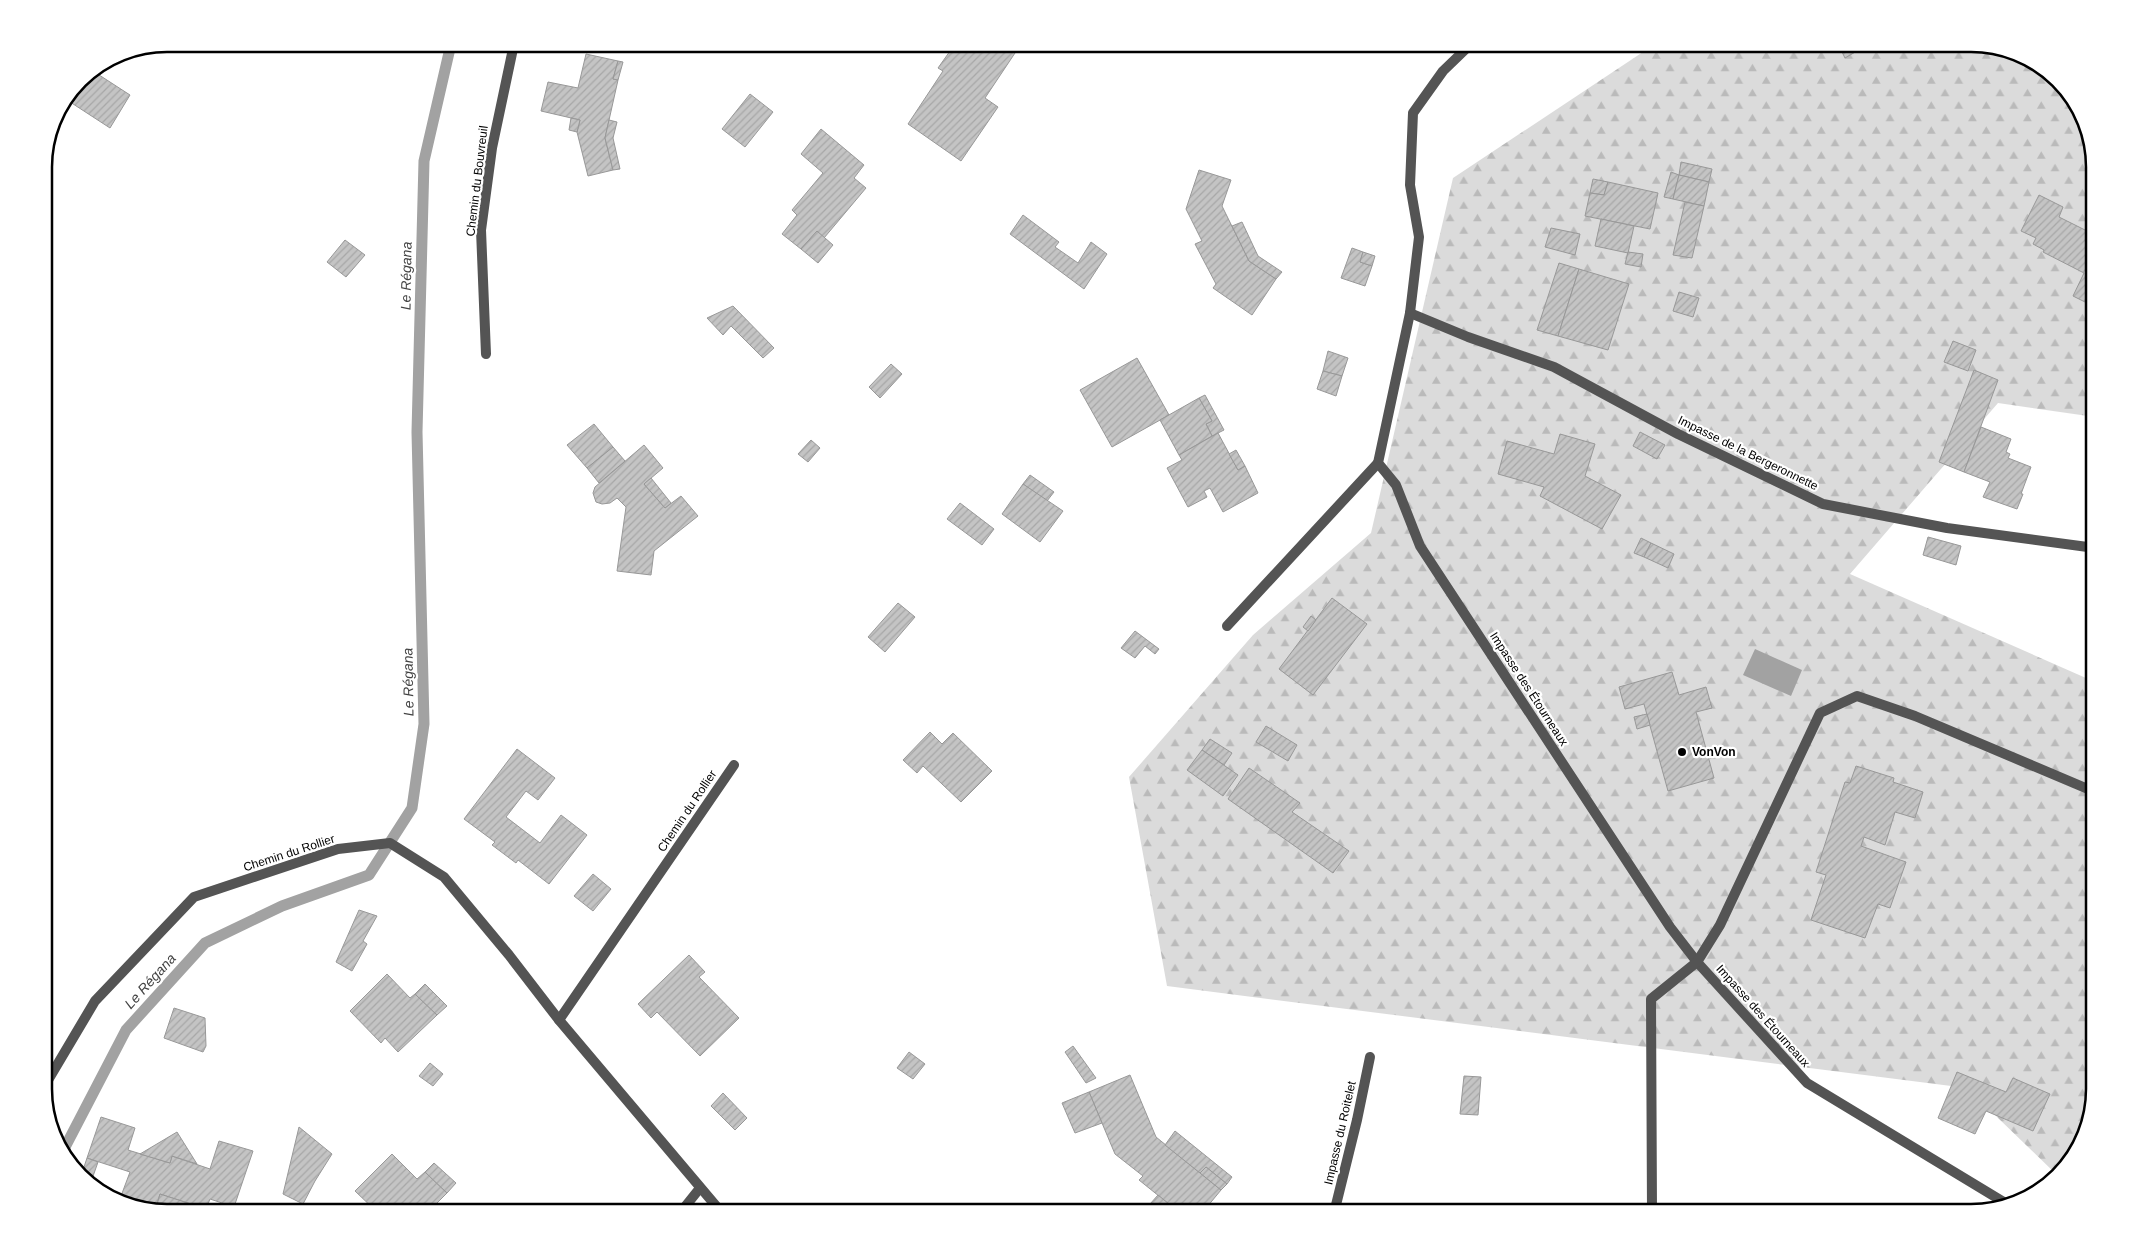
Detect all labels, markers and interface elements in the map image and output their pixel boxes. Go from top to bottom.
street label: Chemin du Bouvreuil [463,125,491,237]
water label: Le Régana [397,241,415,310]
street label: Impasse de la Bergeronnette [1676,413,1821,493]
street label: Impasse des Étourneaux [1487,629,1572,748]
water label: Le Régana [399,647,417,716]
place label: VonVon [1692,745,1736,759]
marker: VonVon [1676,746,1688,758]
street label: Chemin du Rollier [655,768,719,854]
street label: Chemin du Rollier [241,832,337,874]
water label: Le Régana [121,950,179,1012]
street label: Impasse des Étourneaux [1713,961,1813,1070]
street label: Impasse du Roitelet [1321,1079,1359,1186]

